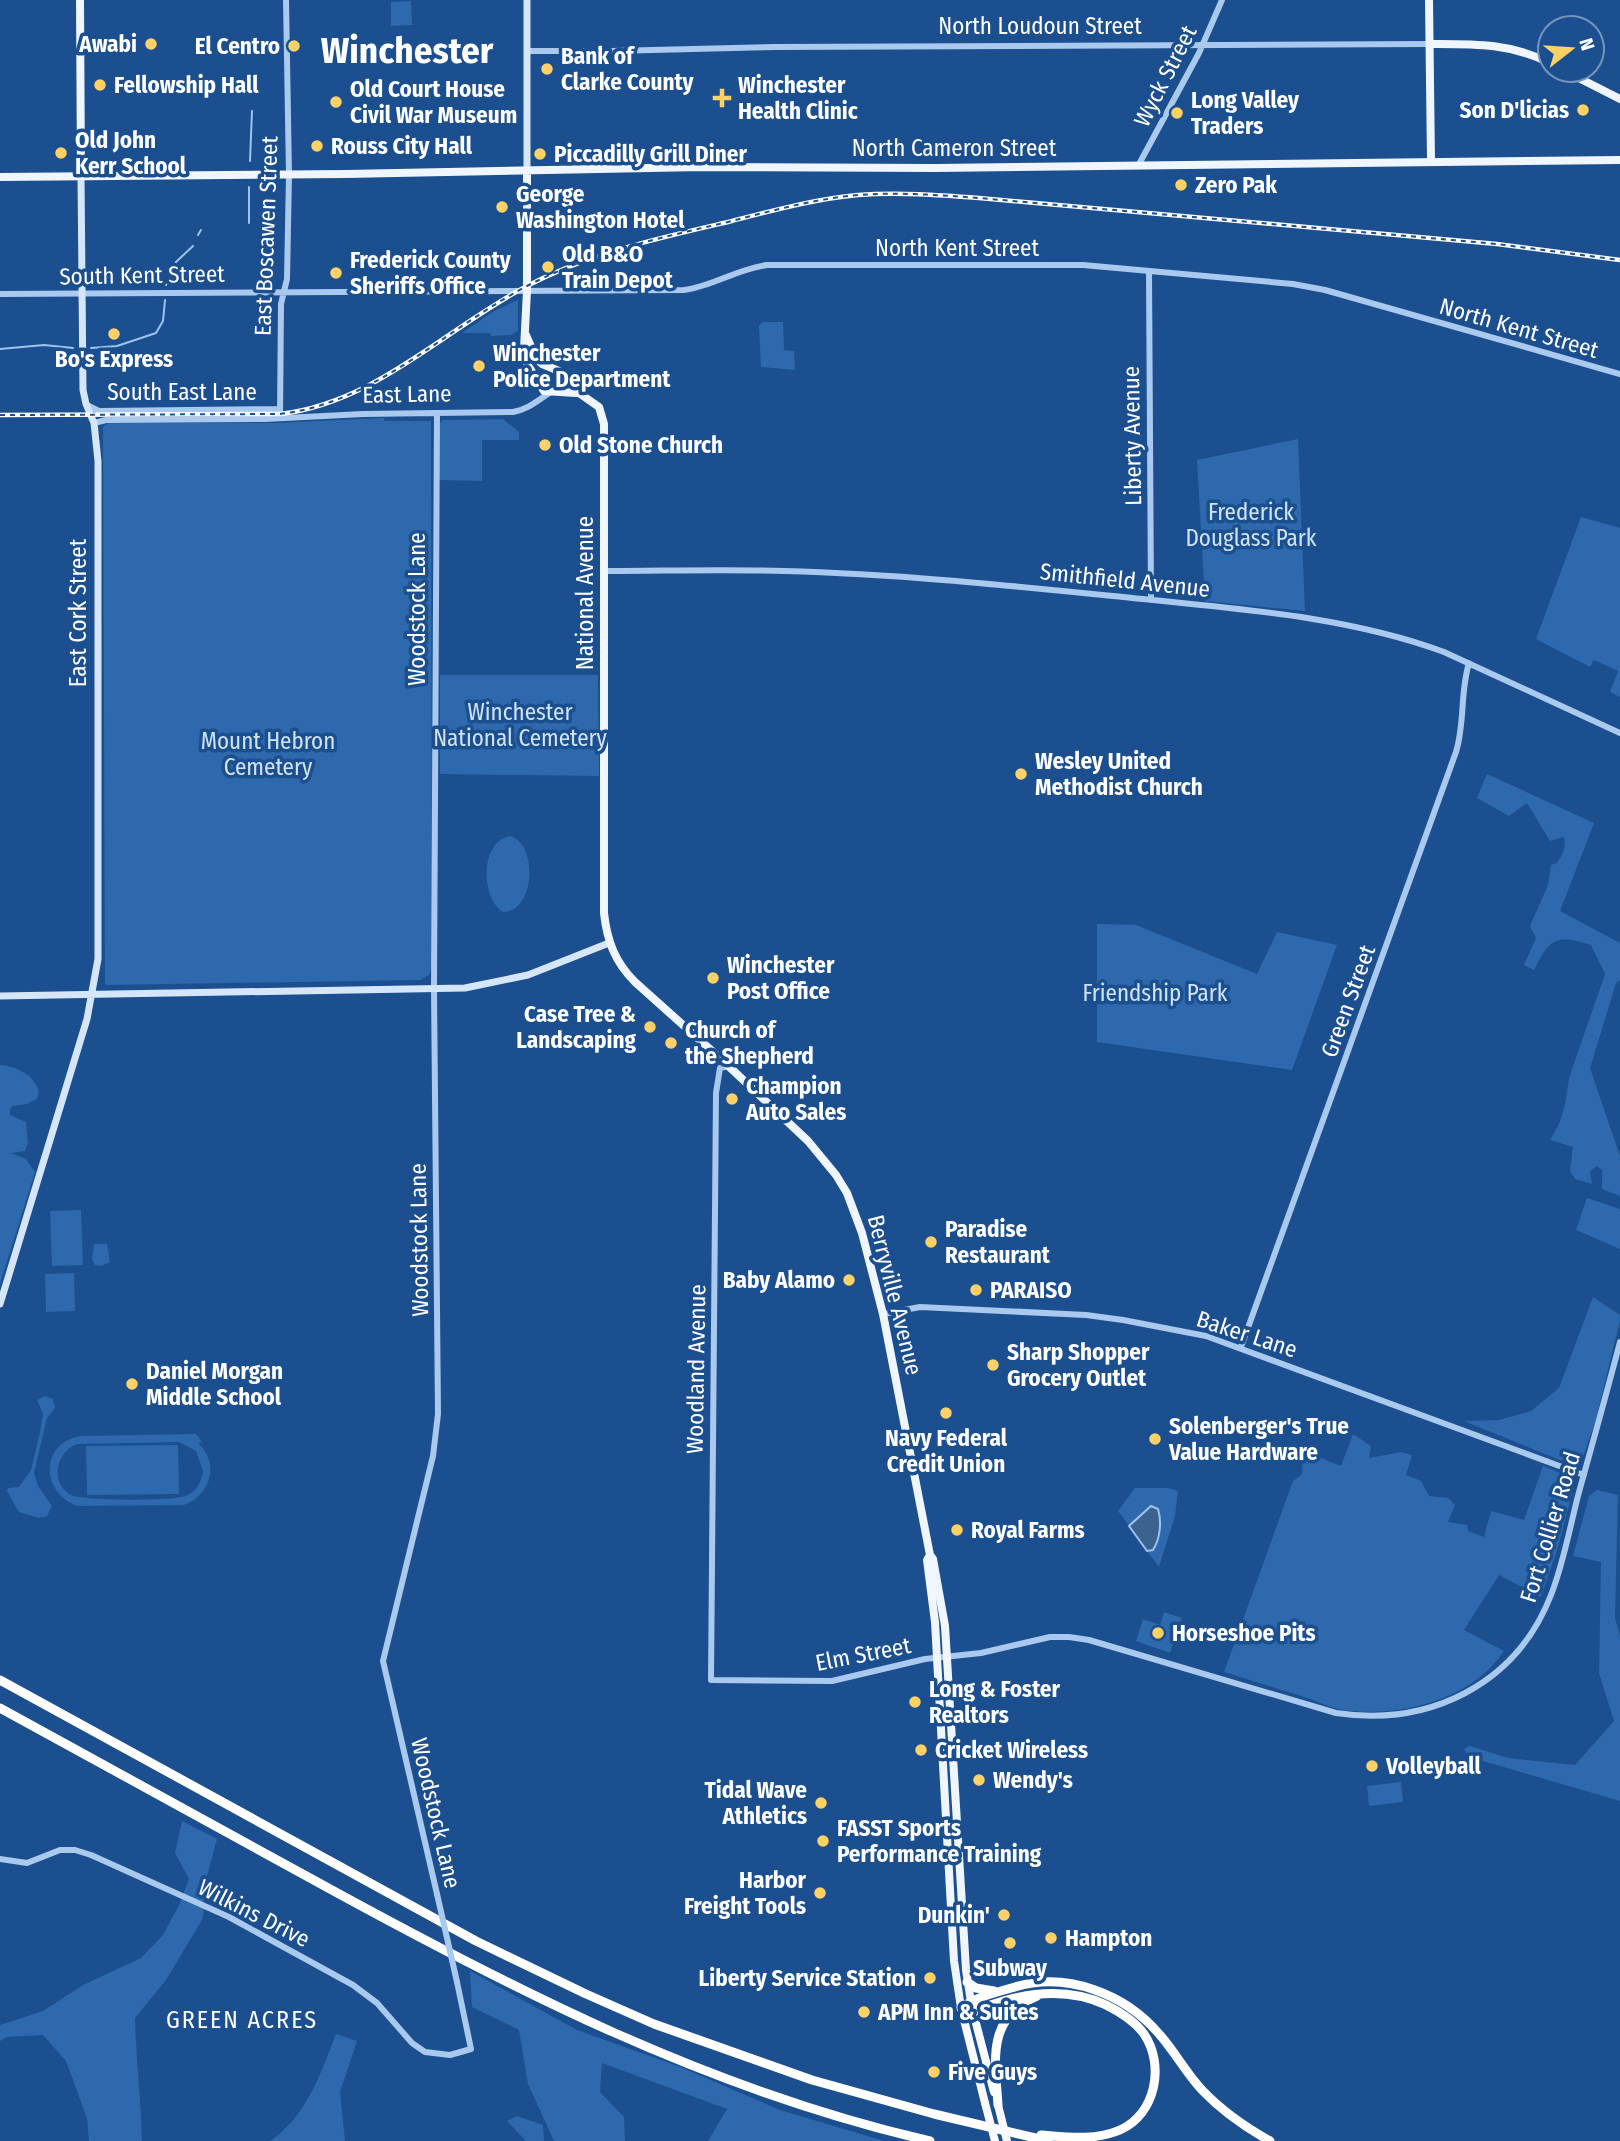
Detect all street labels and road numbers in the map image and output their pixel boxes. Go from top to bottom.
street label: North Loudoun Street [938,12,1142,40]
street label: Wyck Street [1128,20,1203,131]
street label: North Cameron Street [852,134,1057,162]
street label: East Boscawen Street [249,135,284,337]
street label: North Kent Street [875,234,1039,262]
street label: South Kent Street [59,260,225,290]
street label: North Kent Street [1436,292,1602,364]
street label: Liberty Avenue [1117,366,1147,506]
street label: South East Lane [107,378,257,406]
street label: East Lane [362,379,452,409]
street label: National Avenue [571,516,599,670]
street label: Woodstock Lane [403,532,431,686]
street label: East Cork Street [64,538,92,687]
street label: Smithfield Avenue [1039,557,1211,603]
street label: Green Street [1315,941,1381,1061]
street label: Woodstock Lane [404,1163,434,1317]
street label: Berryville Avenue [862,1212,928,1378]
street label: Woodland Avenue [681,1284,711,1454]
street label: Baker Lane [1193,1305,1301,1363]
street label: Fort Collier Road [1514,1448,1586,1606]
street label: Elm Street [813,1631,913,1677]
street label: Woodstock Lane [405,1735,467,1891]
street label: Wilkins Drive [193,1873,315,1953]

